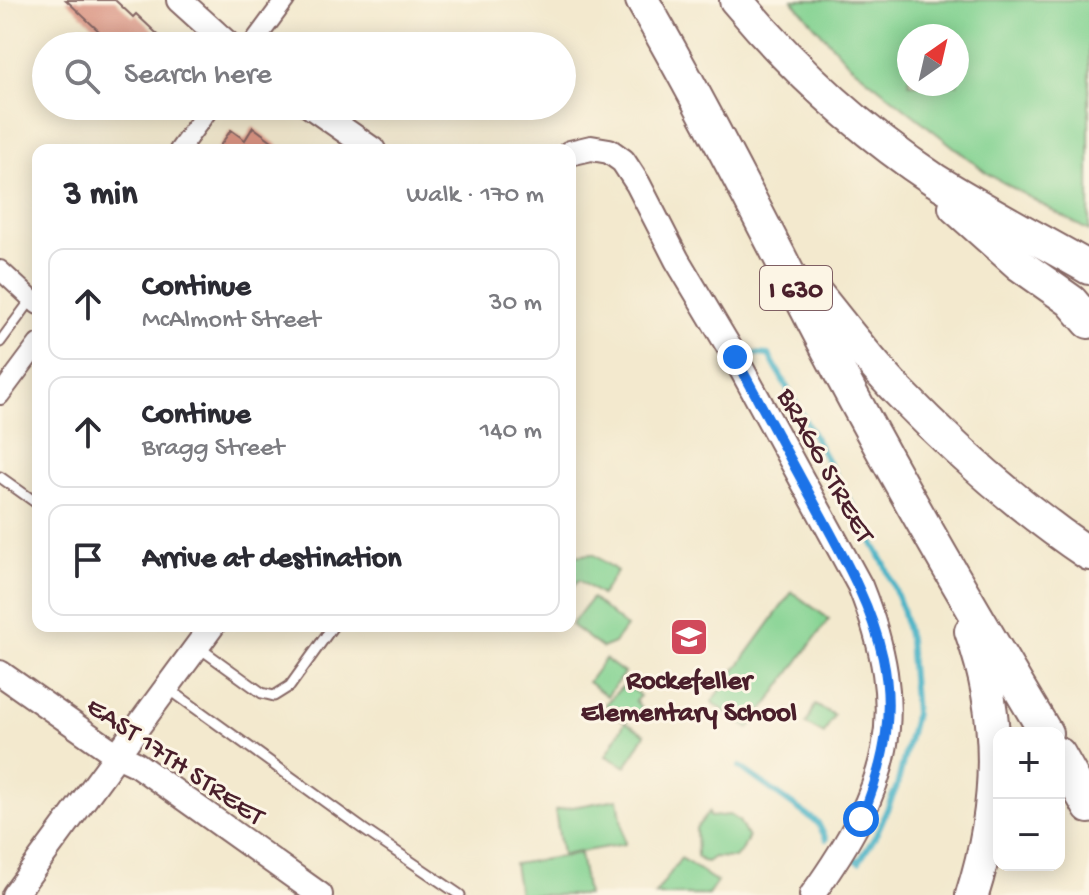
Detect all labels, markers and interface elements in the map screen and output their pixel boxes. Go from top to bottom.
north arrow [897,24,969,96]
search box [32,32,576,120]
icon: search [60,54,104,98]
text: Search here [124,59,272,94]
text: 3 min [64,176,137,216]
text: Walk · 170 m [406,181,544,212]
road number: I 630 [760,266,832,310]
text: Continue [142,271,251,306]
icon: ahead [66,282,110,326]
text: 30 m [489,289,542,320]
text: McAlmont Street [142,306,320,337]
route end [717,339,753,375]
street label: BRAGG STREET [768,382,881,550]
text: Continue [142,399,251,434]
icon: ahead [66,410,110,454]
text: 140 m [480,417,542,448]
text: Bragg Street [142,434,284,465]
icon: arrive [66,538,110,582]
text: Arrive at destination [142,543,402,578]
school or university icon: Rockefeller Elementary School [668,616,710,658]
place label: Rockefeller Elementary School [581,666,797,731]
street label: EAST 17TH STREET [79,691,271,835]
map controls [993,727,1065,871]
button: + [993,727,1065,799]
button: − [993,799,1065,871]
route start [843,801,879,837]

